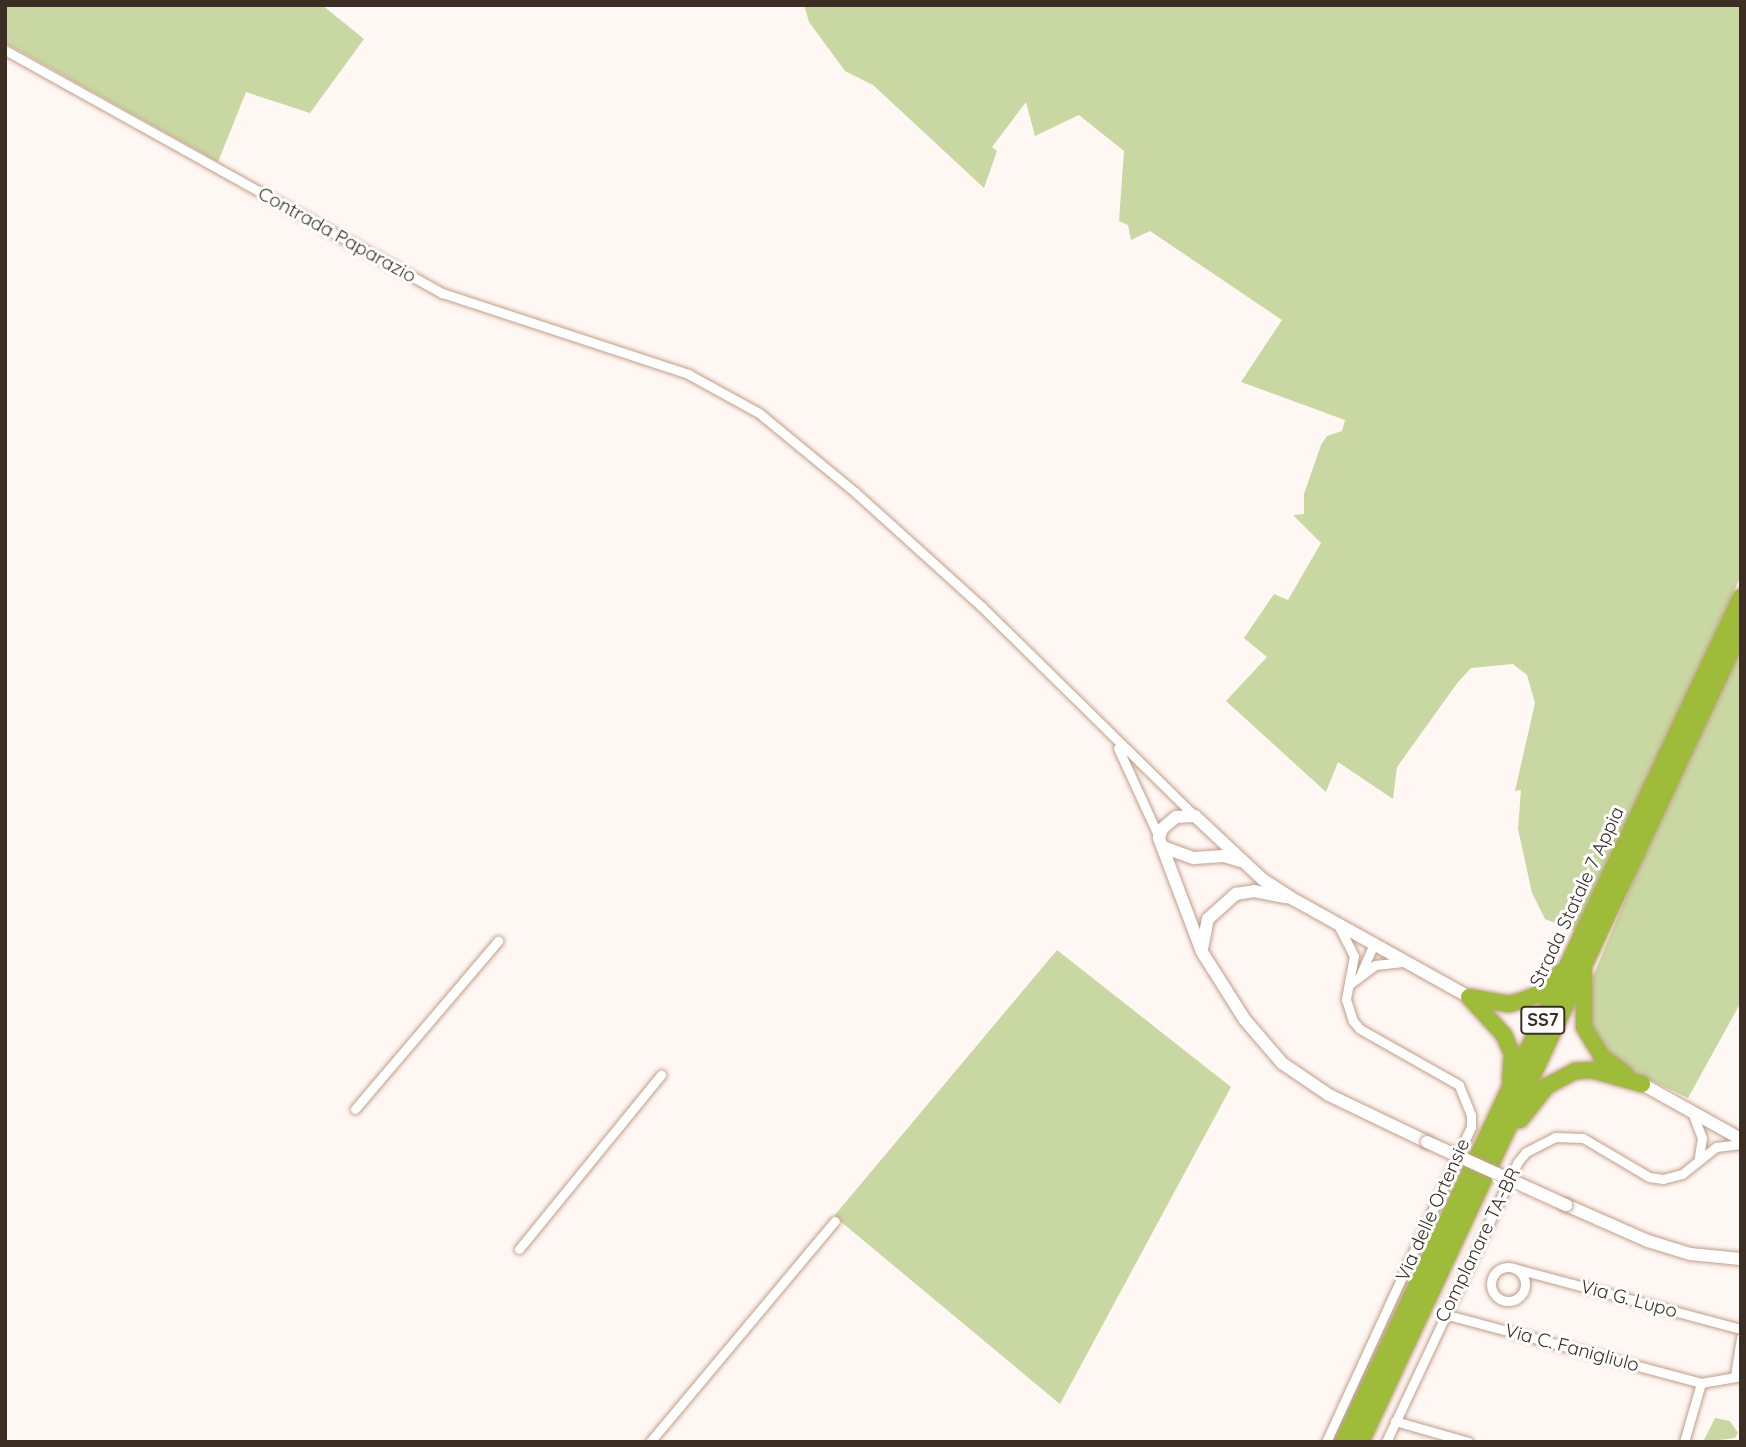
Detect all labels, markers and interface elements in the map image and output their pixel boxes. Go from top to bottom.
street label: Contrada Paparazio [254,182,420,288]
street label: Strada Statale 7 Appia [1525,803,1629,991]
road number: SS7 [1520,1006,1566,1035]
street label: Via delle Ortensie [1391,1135,1475,1285]
street label: Complanare TA-BR [1431,1164,1525,1326]
street label: Via G. Lupo [1578,1275,1680,1323]
street label: Via C. Fanigliulo [1502,1319,1642,1377]

